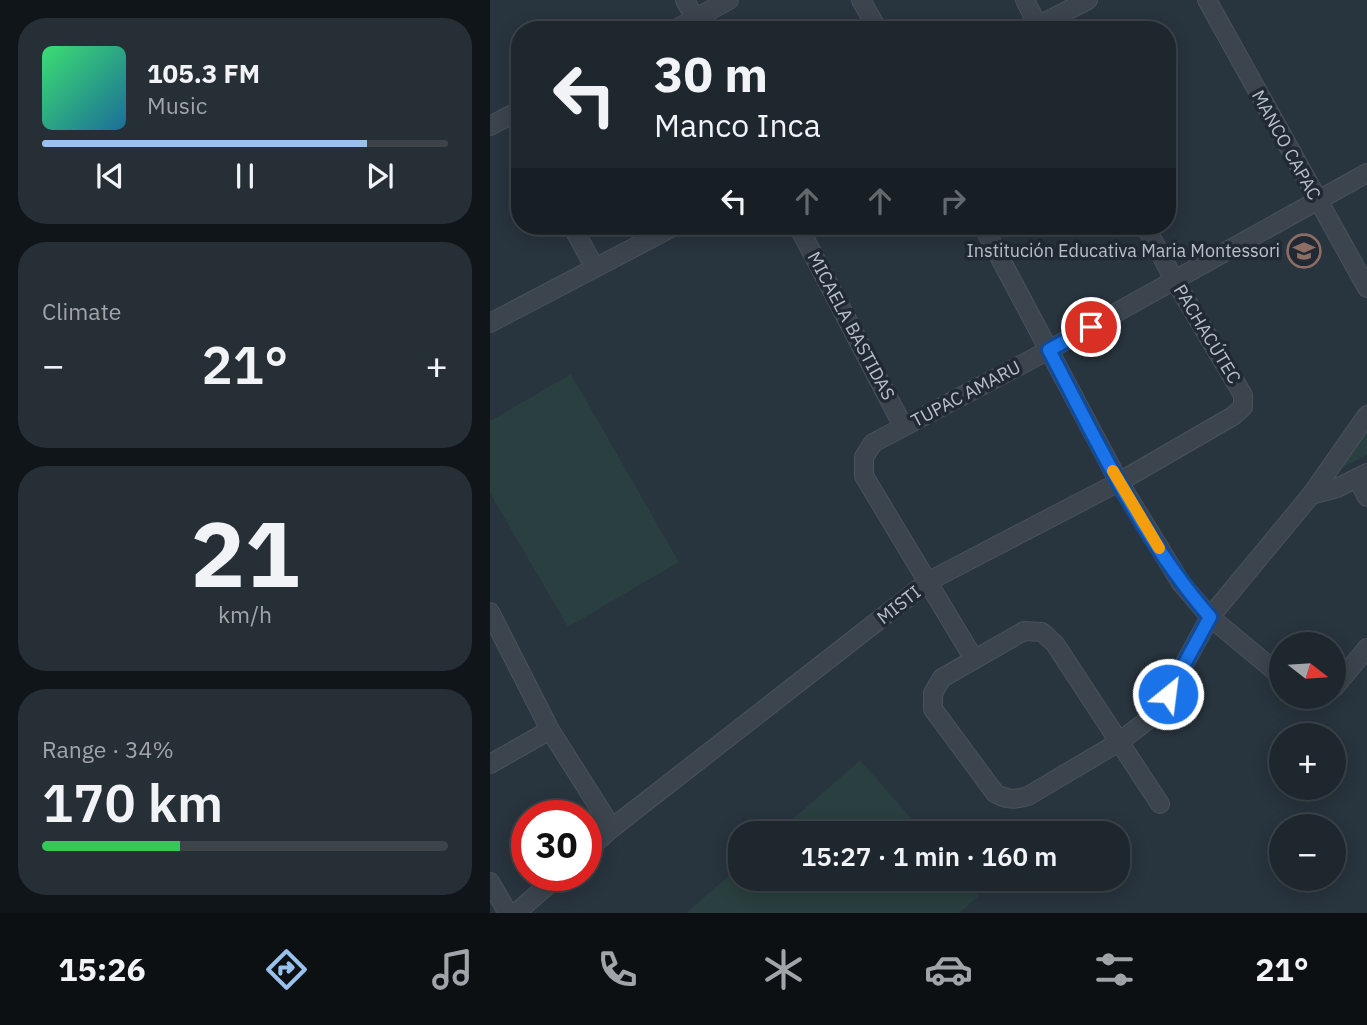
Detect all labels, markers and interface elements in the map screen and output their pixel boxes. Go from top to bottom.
text: 30 m [654,42,768,105]
icon: left [539,49,630,140]
text: 105.3 FM [147,56,260,90]
street label: MANCO CAPAC [1247,86,1326,204]
text: Music [147,90,207,120]
text: Manco Inca [654,104,821,146]
icon: previous [91,157,129,195]
icon: pause [226,157,264,195]
icon: next [361,157,399,195]
icon: left [715,182,753,220]
icon: ahead [788,182,826,220]
icon: ahead [861,182,899,220]
icon: right [934,182,972,220]
school or university icon: Institución Educativa Maria Montessori [1285,232,1323,270]
place label: Institución Educativa Maria Montessori [967,239,1280,262]
street label: MICAELA BASTIDAS [803,248,900,404]
street label: PACHACÚTEC [1169,280,1246,388]
text: Climate [42,296,121,326]
pin [1061,297,1121,357]
icon: arrive [1072,308,1110,346]
text: 21° [202,331,288,398]
text: − [42,340,65,389]
text: + [425,340,448,389]
street label: TUPAC AMARU [907,355,1024,432]
text: 21 [190,494,300,612]
street label: MISTI [872,580,925,629]
text: km/h [218,599,272,629]
north arrow [1269,632,1346,709]
map controls [1269,632,1346,891]
position arrow [1131,657,1205,731]
button: + [1269,723,1346,800]
text: Range · 34% [42,734,174,764]
text: 170 km [42,769,223,836]
speed limit sign: 30 [511,800,602,891]
button: − [1269,814,1346,891]
text: 15:27 · 1 min · 160 m [801,839,1057,873]
icon: directions [262,945,311,994]
icon: music [428,945,477,994]
icon: phone [593,945,642,994]
icon: climate [759,945,808,994]
icon: car [924,945,973,994]
icon: filters [1090,945,1139,994]
text: 15:26 [58,948,146,990]
text: 21° [1255,948,1309,990]

